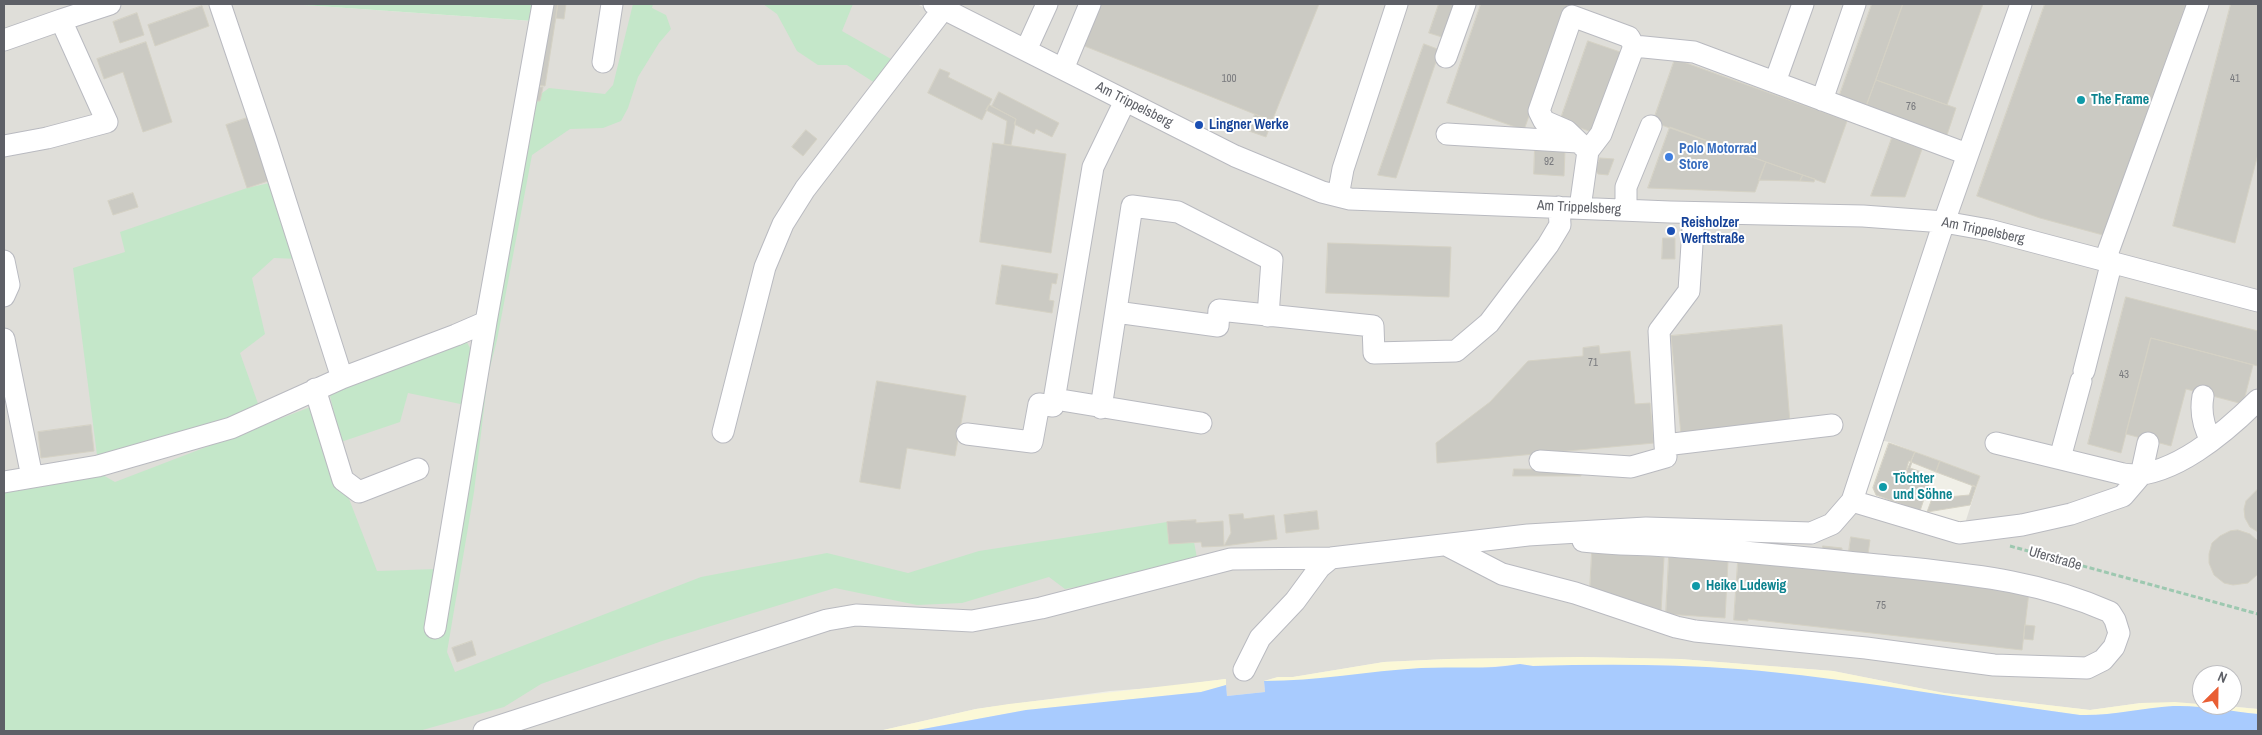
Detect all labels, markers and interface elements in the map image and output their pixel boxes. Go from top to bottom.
house number: 100 [1221,72,1237,86]
house number: 41 [2230,72,2240,86]
street label: Am Trippelsberg [1093,78,1175,132]
place label: The Frame [2091,92,2149,108]
marker: The Frame [2075,94,2087,106]
house number: 76 [1906,100,1916,114]
place label: Lingner Werke [1209,117,1289,133]
marker: Lingner Werke [1193,119,1205,131]
place label: Polo Motorrad Store [1679,141,1757,174]
marker: Polo Motorrad Store [1663,151,1675,163]
house number: 92 [1544,155,1554,169]
street label: Am Trippelsberg [1536,197,1622,219]
street label: Am Trippelsberg [1940,214,2026,248]
place label: Reisholzer Werftstraße [1681,215,1745,248]
marker: Reisholzer Werftstraße [1665,225,1677,237]
house number: 71 [1588,356,1598,370]
house number: 43 [2119,368,2129,382]
place label: Töchter und Söhne [1893,471,1952,504]
marker: Töchter und Söhne [1877,481,1889,493]
street label: Uferstraße [2027,543,2083,575]
place label: Heike Ludewig [1706,578,1786,594]
marker: Heike Ludewig [1690,580,1702,592]
house number: 75 [1876,599,1886,613]
north arrow [2192,665,2242,715]
text: N [2215,667,2230,687]

